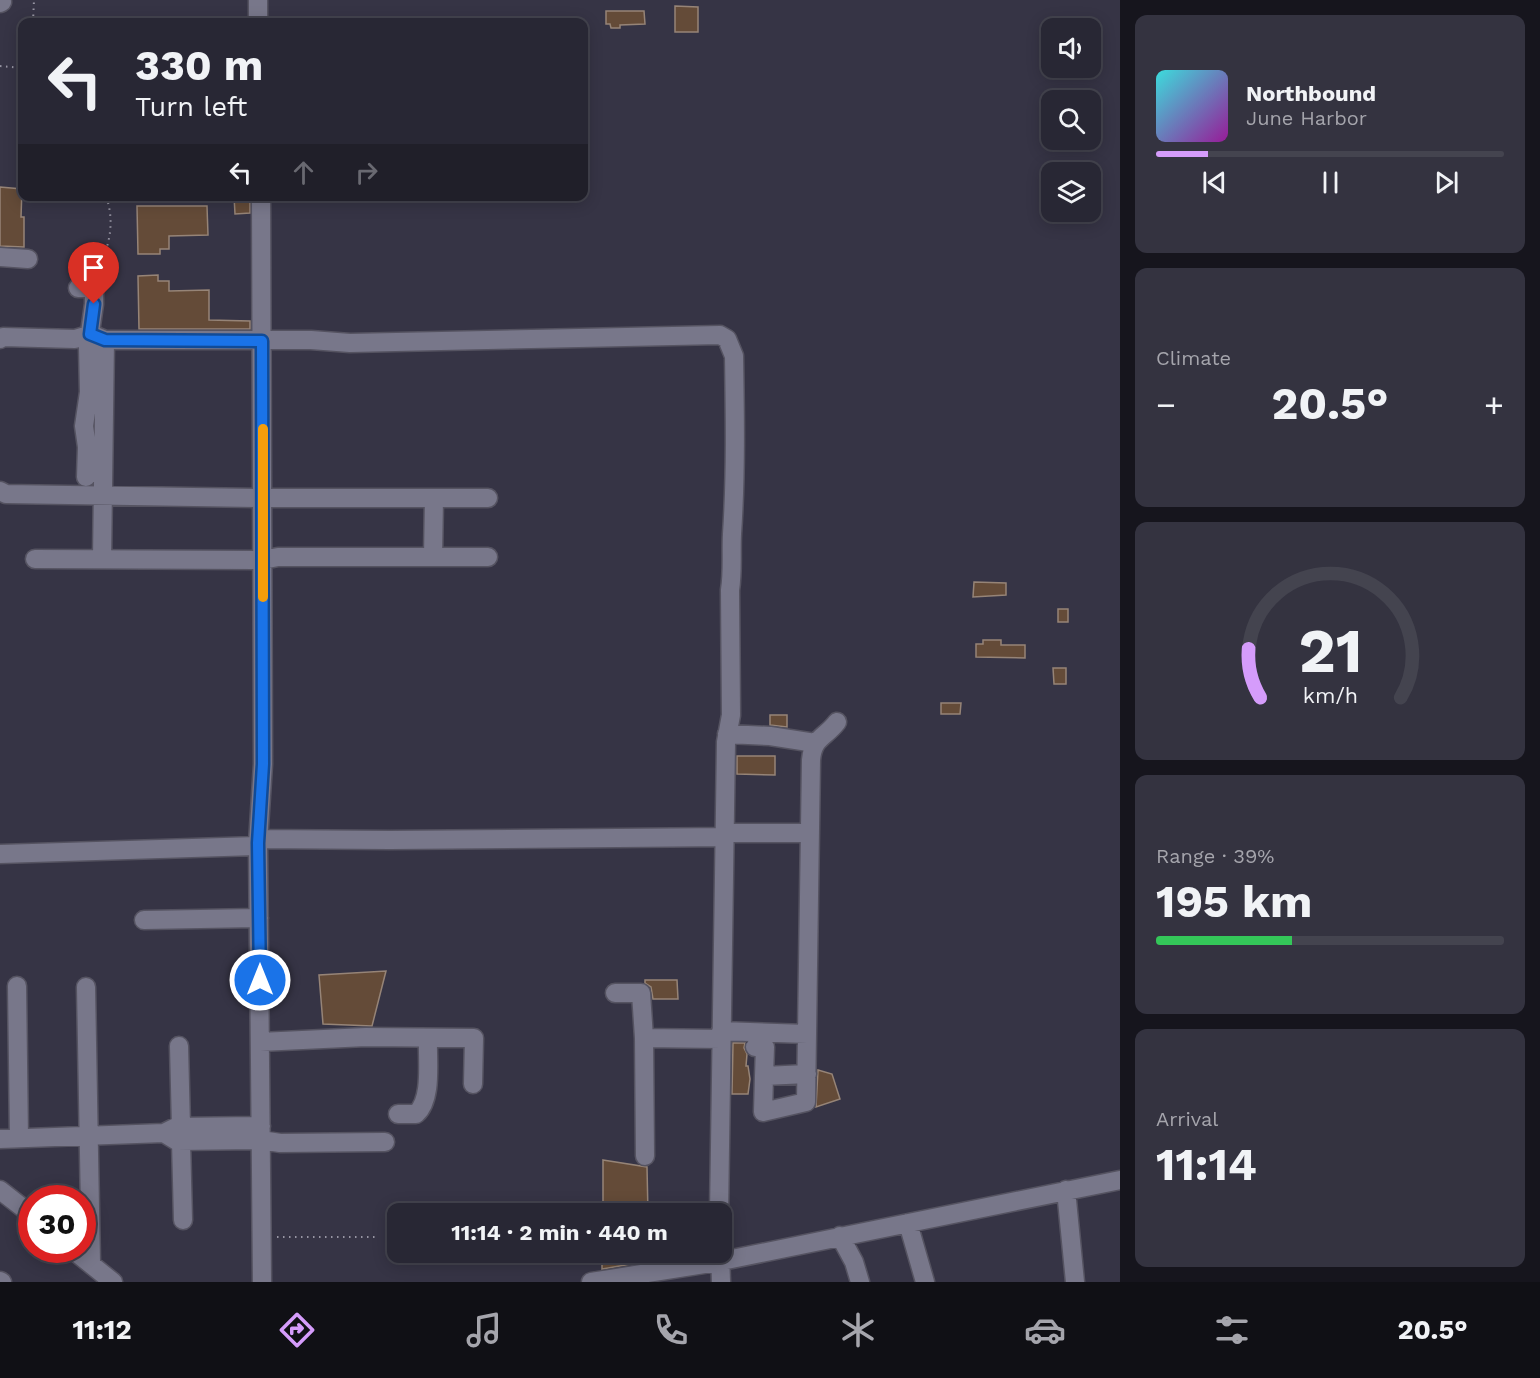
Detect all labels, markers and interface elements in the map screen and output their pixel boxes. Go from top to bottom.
map controls [1041,18,1101,222]
button: sound [1041,18,1101,78]
text: 330 m [135,41,263,90]
icon: left [36,42,114,120]
text: Northbound [1246,81,1376,106]
button: search [1041,90,1101,150]
text: Turn left [135,91,247,123]
text: June Harbor [1246,106,1367,130]
icon: left [224,156,257,189]
icon: ahead [287,156,320,189]
icon: right [350,156,383,189]
button: layers [1041,162,1101,222]
icon: previous [1198,166,1231,199]
icon: pause [1314,166,1347,199]
icon: next [1430,166,1463,199]
pin [68,242,119,304]
icon: arrive [77,251,110,284]
text: Climate [1156,346,1231,370]
text: 20.5° [1272,377,1388,430]
text: − [1156,385,1176,424]
text: + [1484,385,1504,424]
text: 21 [1298,614,1362,687]
text: km/h [1302,683,1358,708]
text: Range · 39% [1156,844,1274,868]
text: 195 km [1156,875,1312,928]
position arrow [228,948,292,1012]
text: Arrival [1156,1107,1218,1131]
text: 11:14 [1156,1138,1257,1191]
speed limit sign: 30 [18,1185,96,1263]
text: 11:14 · 2 min · 440 m [451,1220,668,1245]
icon: directions [276,1309,318,1351]
icon: music [463,1309,505,1351]
icon: phone [650,1309,692,1351]
icon: climate [837,1309,879,1351]
icon: car [1024,1309,1066,1351]
icon: filters [1211,1309,1253,1351]
text: 11:12 [72,1314,132,1346]
text: 20.5° [1397,1314,1468,1346]

